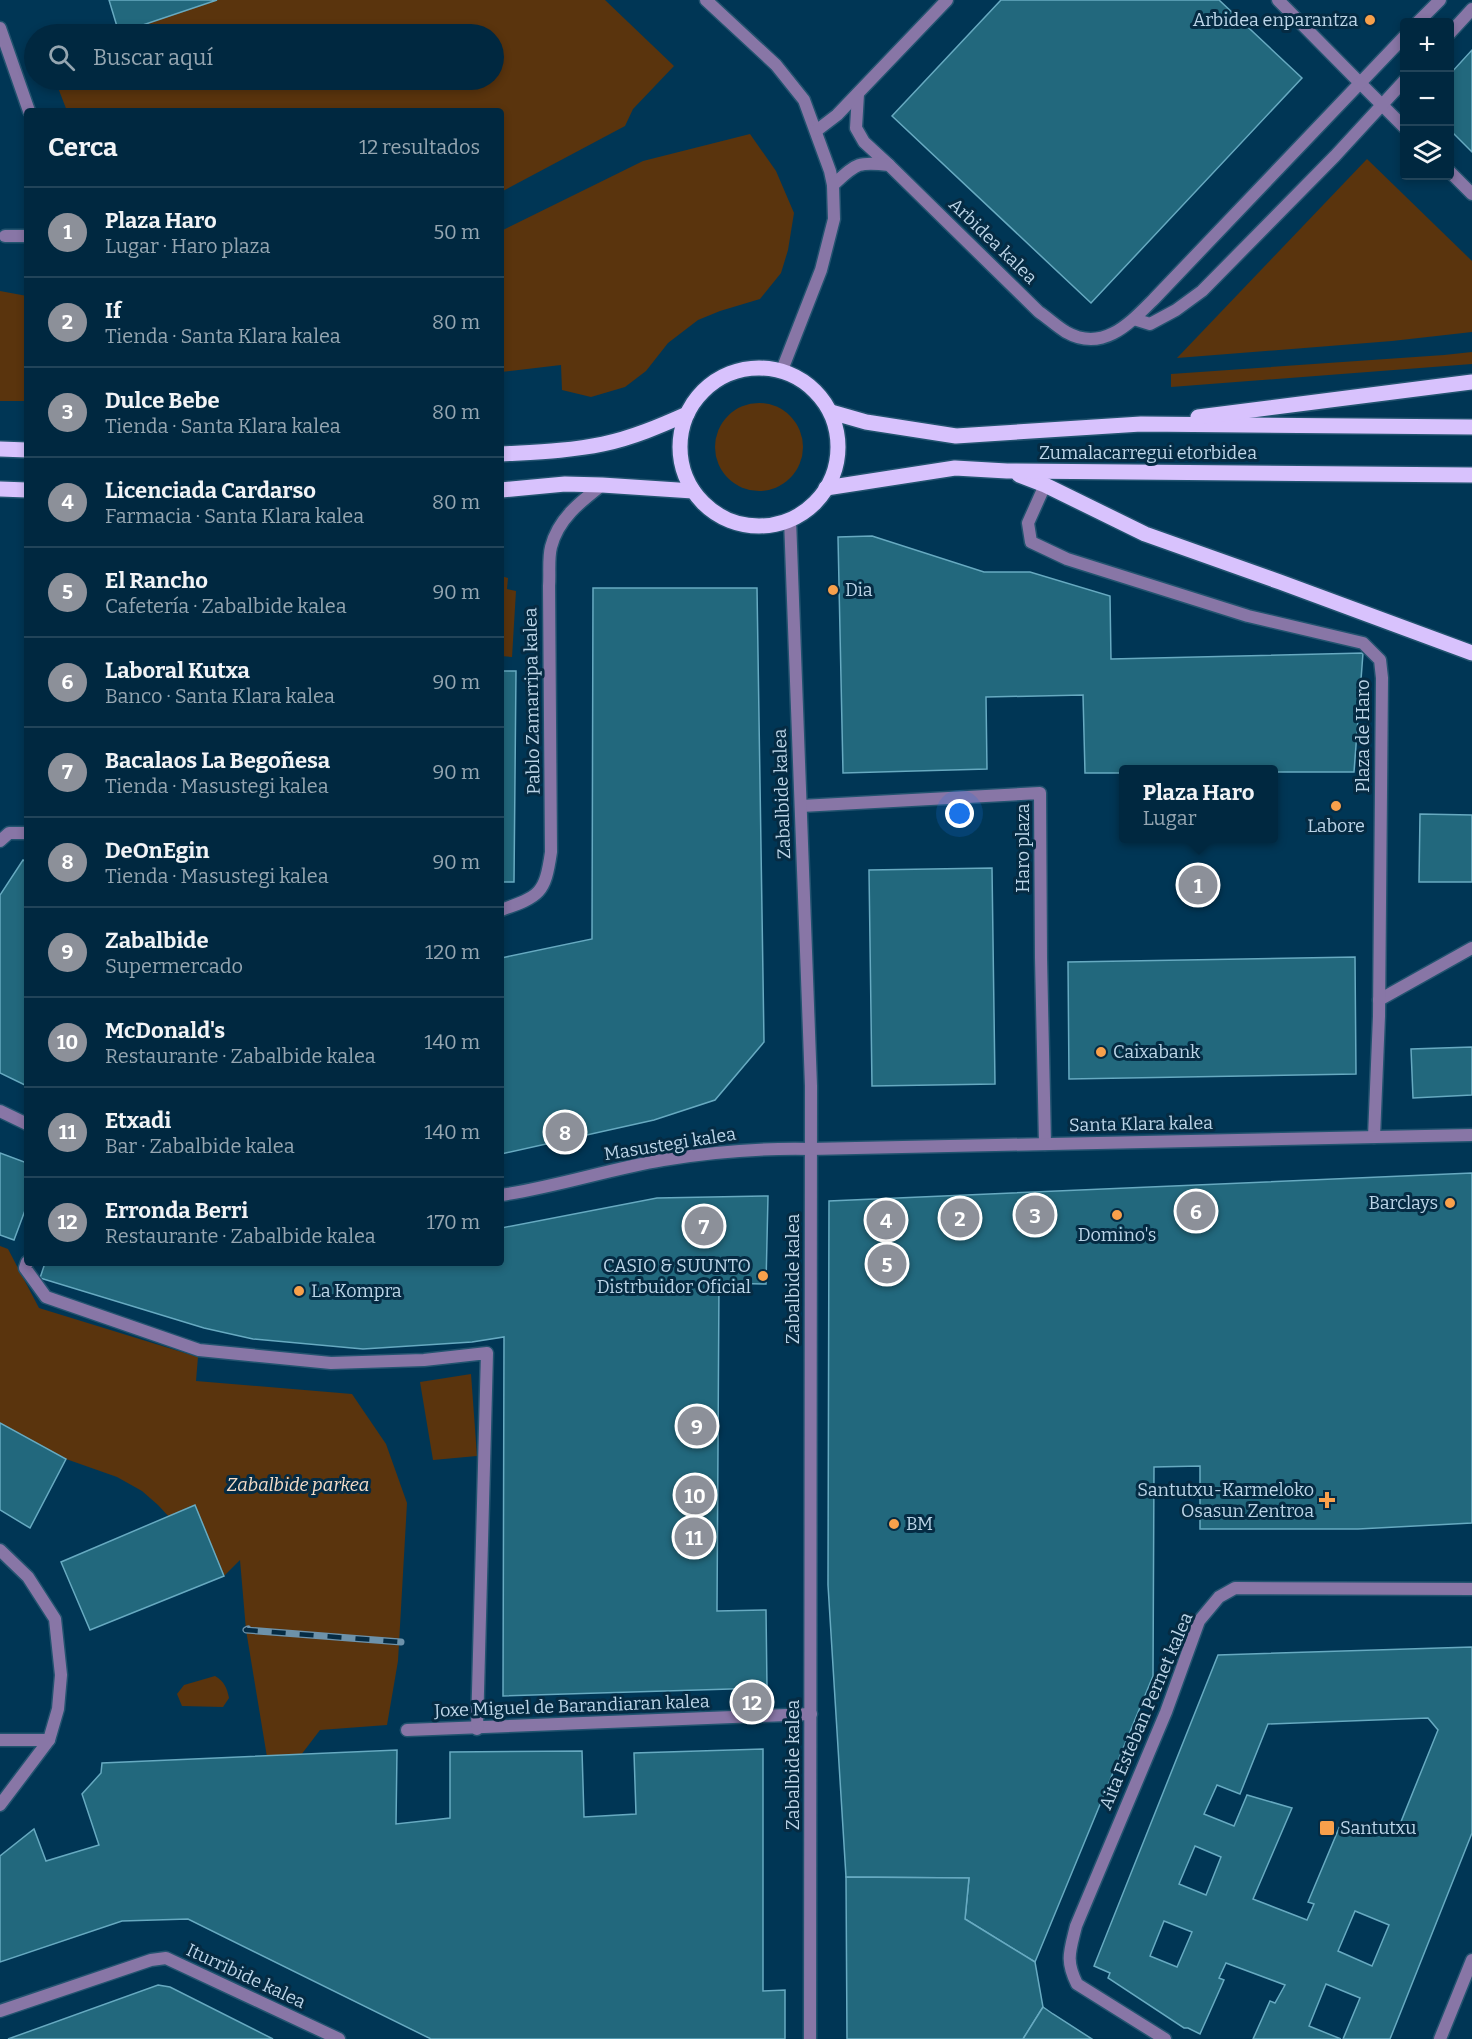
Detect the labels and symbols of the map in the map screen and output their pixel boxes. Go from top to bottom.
place label: Arbidea enparantza [1193,9,1358,31]
marker: Arbidea enparantza [1363,13,1377,27]
street label: Arbidea kalea [944,193,1042,289]
street label: Zumalacarregui etorbidea [1039,442,1257,464]
place label: Dia [845,579,873,601]
marker: Dia [826,583,840,597]
street label: Pablo Zamarripa kalea [519,607,545,795]
street label: Plaza de Haro [1352,679,1374,793]
street label: Zabalbide kalea [769,728,795,860]
your location [945,799,974,828]
marker: Labore [1329,799,1343,813]
street label: Haro plaza [1012,803,1034,893]
place label: Labore [1307,815,1365,837]
pin: 1 [1178,862,1218,908]
place label: Caixabank [1113,1041,1201,1063]
marker: Caixabank [1094,1045,1108,1059]
pin: 8 [546,1110,584,1154]
street label: Santa Klara kalea [1069,1112,1213,1136]
street label: Masustegi kalea [602,1123,738,1165]
pin: 6 [1176,1188,1216,1234]
pin: 3 [1016,1192,1054,1238]
place label: Barclays [1369,1192,1438,1214]
pin: 2 [940,1196,980,1240]
marker: Barclays [1443,1196,1457,1210]
pin: 4 [866,1198,906,1242]
pin: 7 [684,1204,724,1248]
marker: Domino's [1110,1208,1124,1222]
street label: Zabalbide kalea [782,1213,804,1344]
place label: Domino's [1078,1224,1156,1246]
pin: 5 [868,1242,906,1286]
place label: CASIO & SUUNTO Distrbuidor Oficial [597,1255,751,1298]
marker: CASIO & SUUNTO Distrbuidor Oficial [756,1269,770,1283]
place label: La Kompra [311,1280,402,1302]
marker: La Kompra [292,1284,306,1298]
pin: 9 [678,1404,716,1448]
pin: 10 [676,1472,714,1518]
park label: Zabalbide parkea [227,1474,369,1496]
place label: Santutxu-Karmeloko Osasun Zentroa [1137,1479,1314,1522]
marker: Santutxu-Karmeloko Osasun Zentroa [1318,1491,1336,1509]
place label: BM [906,1513,933,1535]
pin: 11 [674,1514,714,1560]
marker: BM [887,1517,901,1531]
street label: Aita Esteban Pernet kalea [1094,1609,1198,1813]
pin: 12 [732,1680,771,1724]
street label: Joxe Miguel de Barandiaran kalea [433,1690,710,1722]
street label: Zabalbide kalea [782,1699,804,1830]
place label: Santutxu [1340,1817,1416,1839]
marker: Santutxu [1318,1819,1336,1837]
street label: Iturribide kalea [183,1939,309,2013]

